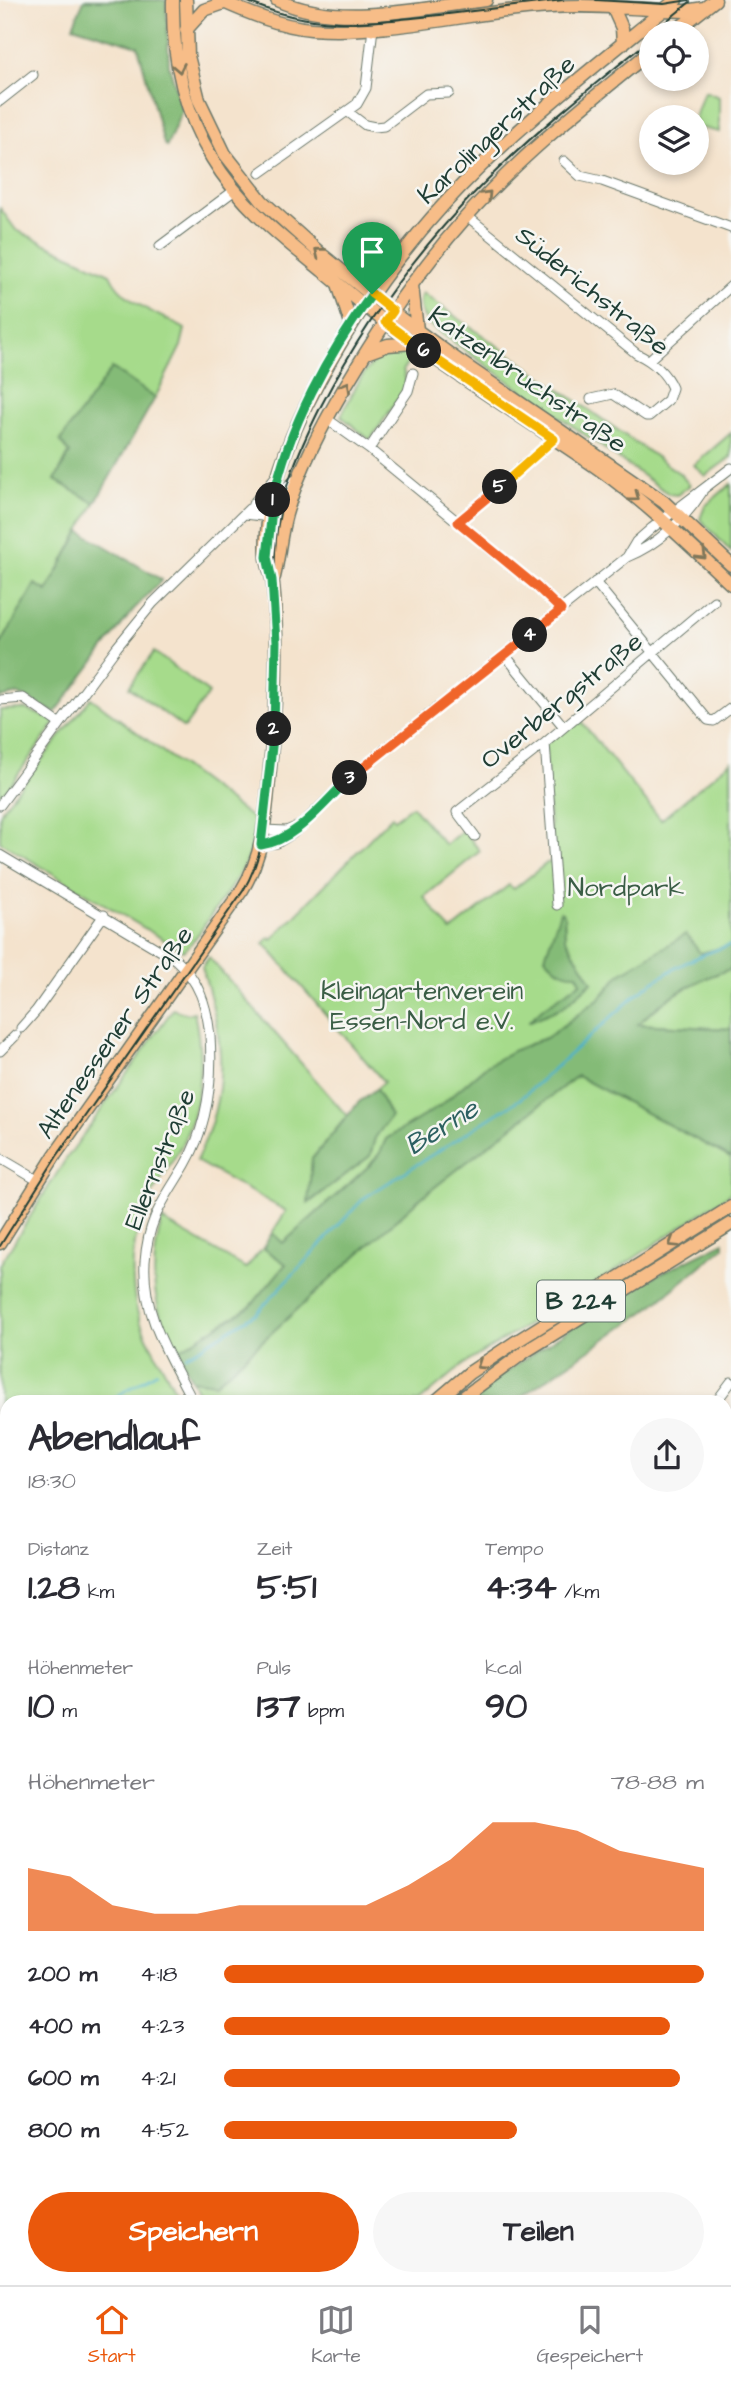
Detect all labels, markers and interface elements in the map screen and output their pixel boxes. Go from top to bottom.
map controls [639,21,709,175]
button: locate [639,21,709,91]
street label: Karolingerstraße [410,47,585,214]
one-way arrow [170,62,185,74]
button: layers [639,105,709,175]
one-way arrow [478,190,491,203]
street label: Süderichstraße [508,217,677,364]
pin [342,222,402,294]
icon: arrive [353,233,391,271]
one-way arrow [314,247,326,260]
street label: Katzenbruchstraße [421,298,634,462]
pin: 6 [406,334,442,368]
text: 6 [418,337,429,364]
one-way arrow [338,380,351,393]
pin: 5 [482,470,518,504]
text: 5 [493,473,506,500]
pin: 1 [256,482,290,518]
text: 1 [271,486,274,513]
one-way arrow [627,488,640,501]
one-way arrow [694,547,707,560]
pin: 4 [512,618,548,652]
text: 4 [523,621,536,648]
street label: Overbergstraße [473,624,652,779]
pin: 2 [256,712,292,746]
text: 2 [268,715,279,742]
pin: 3 [332,760,368,796]
text: 3 [345,764,354,791]
park label: Nordpark [568,870,684,906]
street label: Altenessener Straße [28,919,202,1146]
park label: Kleingartenverein Essen-Nord e.V. [321,973,523,1039]
street label: Ellernstraße [115,1084,204,1235]
water label: Berne [398,1089,487,1165]
one-way arrow [668,1235,681,1248]
road number: B 224 [537,1280,625,1322]
one-way arrow [476,1357,489,1369]
text: Abendlauf [28,1413,200,1465]
button: share [630,1418,704,1492]
text: 18:30 [28,1465,76,1497]
text: Distanz [28,1536,89,1563]
text: Zeit [257,1536,292,1563]
text: Tempo [485,1536,544,1563]
text: 1.28 [28,1563,80,1612]
text: 5:51 [257,1563,317,1612]
text: 4:34 [485,1563,557,1612]
text: km [80,1579,114,1606]
text: /km [557,1579,599,1606]
text: Höhenmeter [28,1655,133,1682]
text: Puls [257,1655,291,1682]
text: kcal [485,1655,522,1682]
text: 10 [28,1682,55,1731]
text: 137 [257,1682,300,1731]
text: 90 [485,1682,527,1731]
text: m [55,1698,77,1725]
text: bpm [300,1698,344,1725]
text: Höhenmeter [28,1766,155,1798]
text: 78–88 m [611,1766,704,1798]
text: 200 m [28,1958,97,1990]
text: 4:18 [140,1958,177,1990]
text: 400 m [28,2010,100,2042]
text: 4:23 [140,2010,184,2042]
text: 600 m [28,2062,99,2094]
text: 4:21 [140,2062,176,2094]
text: 800 m [28,2114,99,2146]
text: 4:52 [140,2114,189,2146]
button: Speichern [28,2192,359,2272]
button: Teilen [373,2192,704,2272]
tab: Start [88,2301,136,2370]
tab: Karte [311,2301,361,2370]
tab: Gespeichert [537,2301,643,2370]

